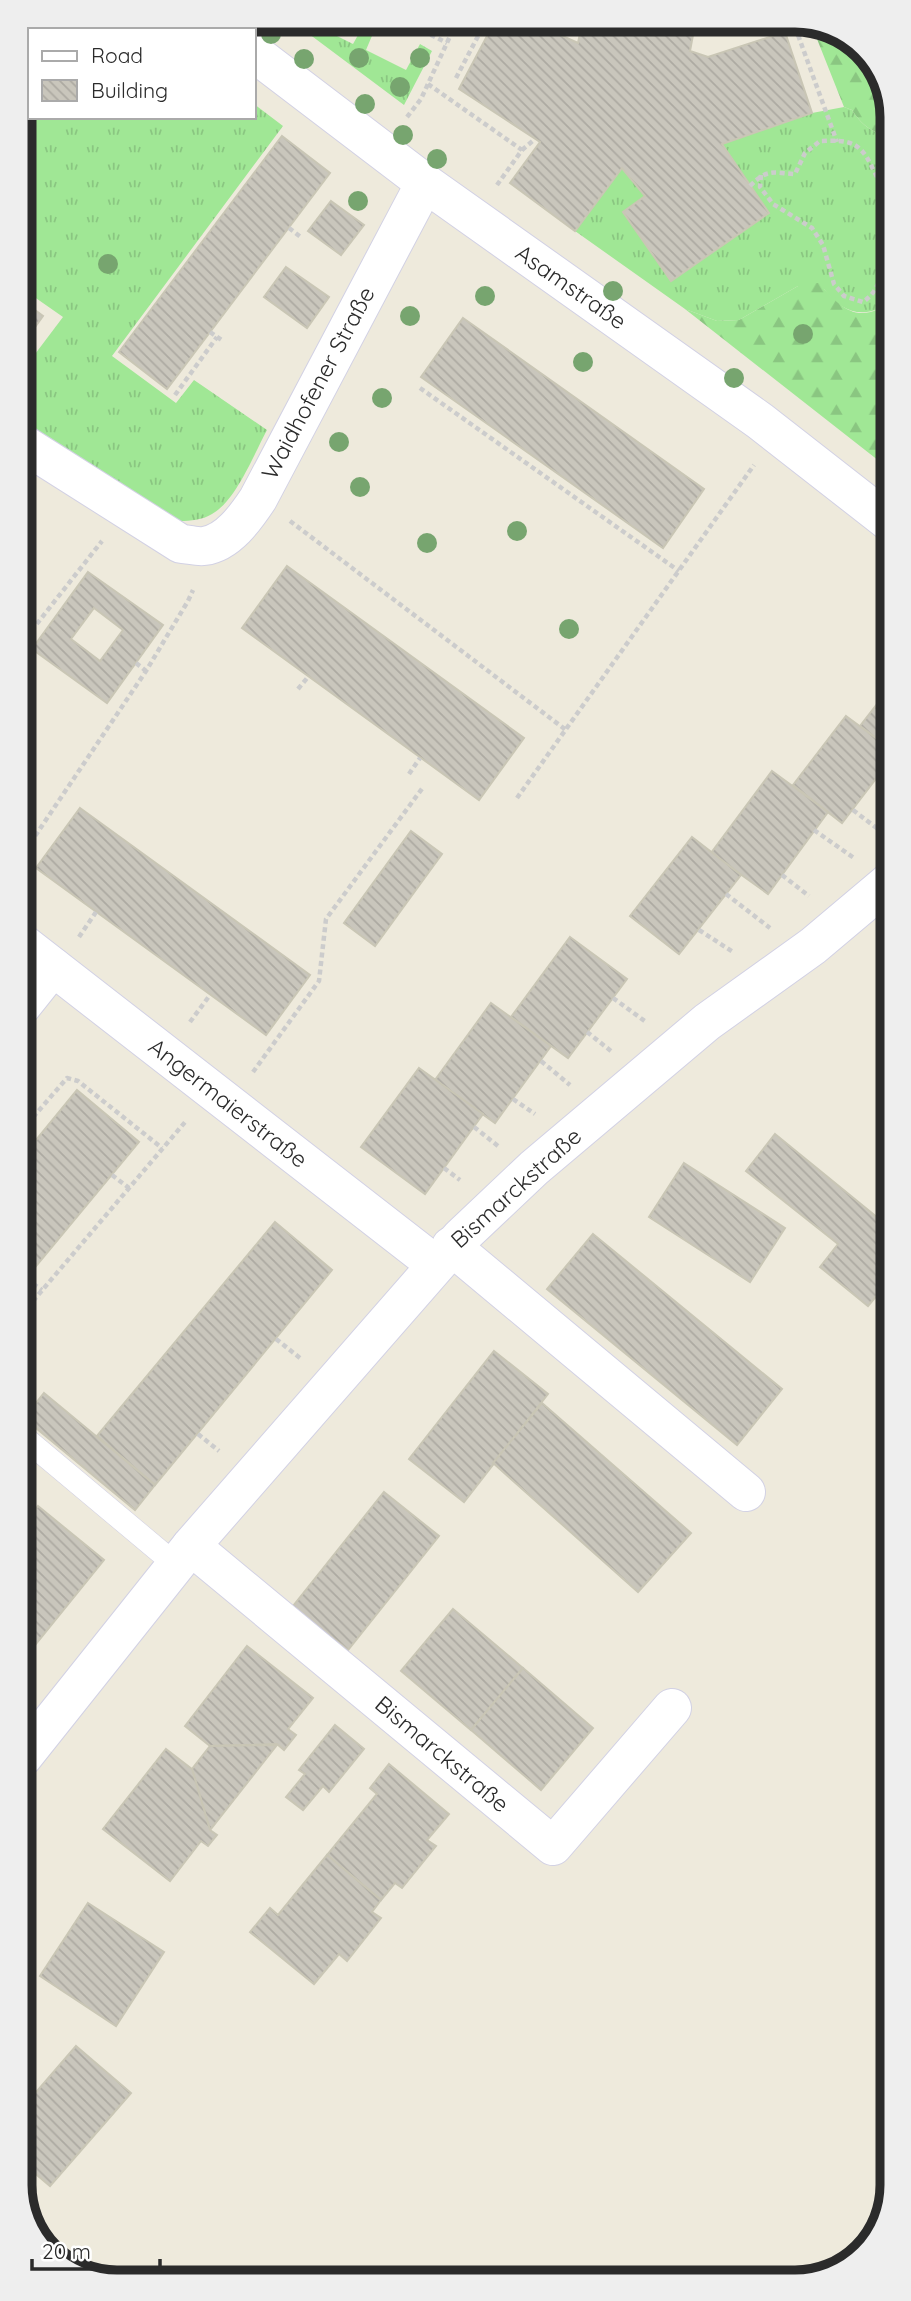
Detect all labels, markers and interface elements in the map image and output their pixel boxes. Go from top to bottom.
legend [28,28,256,119]
text: Road [91,42,143,68]
text: Building [91,77,168,103]
street label: Asamstraße [510,238,632,335]
street label: Waidhofener Straße [255,282,381,484]
street label: Angermaierstraße [143,1032,314,1174]
street label: Bismarckstraße [444,1121,587,1254]
street label: Bismarckstraße [369,1689,515,1818]
scale bar [32,2228,159,2272]
text: 20 m [42,2238,91,2264]

